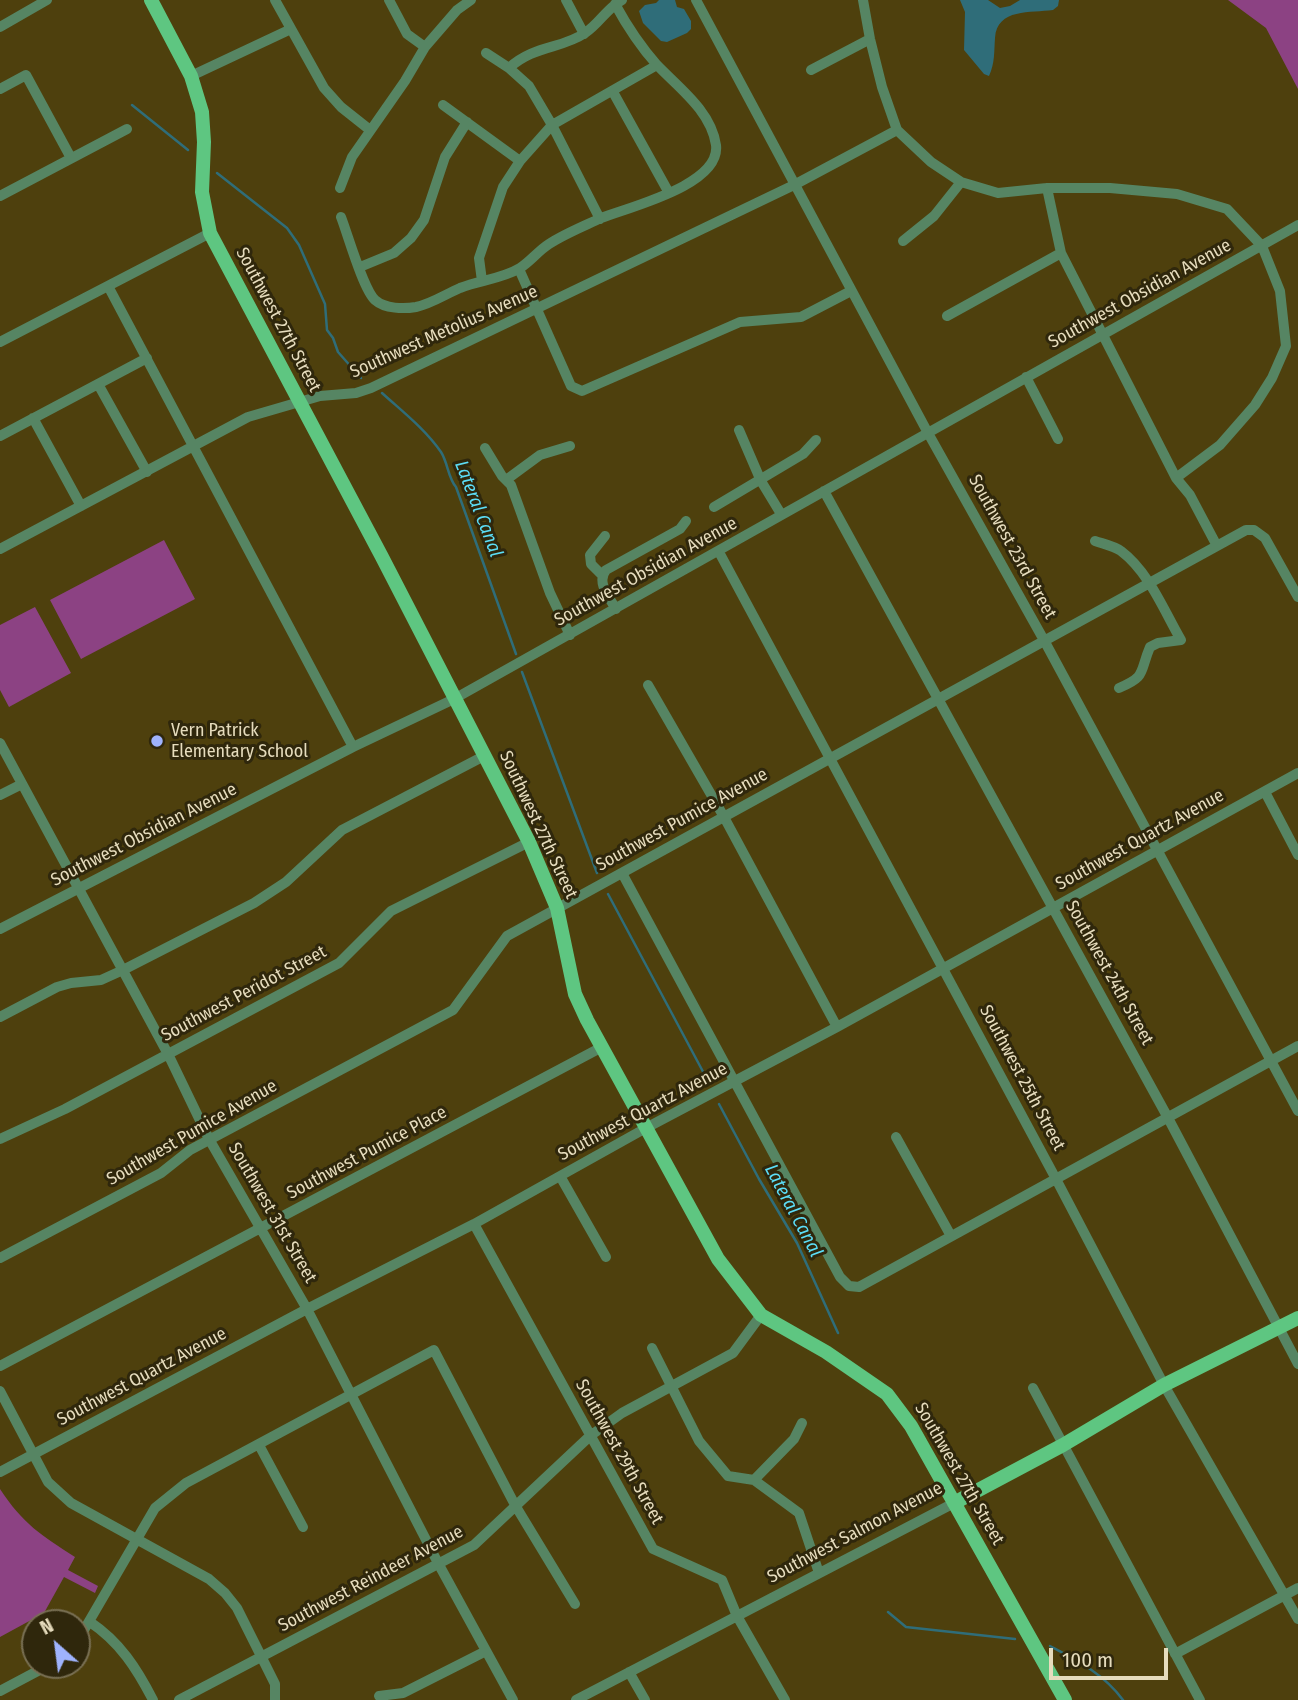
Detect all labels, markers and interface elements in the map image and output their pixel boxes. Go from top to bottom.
street label: Southwest Obsidian Avenue [1045,235,1235,353]
street label: Southwest 27th Street [231,244,325,396]
street label: Southwest Metolius Avenue [347,281,541,383]
water label: Lateral Canal [449,457,507,561]
street label: Southwest 23rd Street [963,471,1061,623]
street label: Southwest Obsidian Avenue [551,513,741,631]
place label: Vern Patrick Elementary School [171,720,308,762]
marker: Vern Patrick Elementary School [149,733,165,749]
street label: Southwest 27th Street [494,748,582,902]
street label: Southwest Pumice Avenue [592,764,772,876]
street label: Southwest Obsidian Avenue [48,779,240,891]
street label: Southwest Quartz Avenue [1052,785,1228,895]
street label: Southwest 24th Street [1060,897,1158,1049]
street label: Southwest Peridot Street [158,941,330,1047]
street label: Southwest 25th Street [975,1002,1069,1154]
street label: Southwest Quartz Avenue [555,1058,731,1166]
street label: Southwest Pumice Avenue [103,1075,281,1191]
street label: Southwest Pumice Place [283,1102,451,1204]
street label: Southwest 31st Street [223,1139,321,1287]
water label: Lateral Canal [759,1161,827,1261]
street label: Southwest Quartz Avenue [54,1323,230,1431]
street label: Southwest 29th Street [570,1376,668,1528]
street label: Southwest 27th Street [909,1399,1009,1549]
street label: Southwest Salmon Avenue [764,1478,946,1588]
street label: Southwest Reindeer Avenue [275,1521,467,1637]
north arrow [21,1609,91,1679]
text: N [36,1614,57,1640]
scale bar [1053,1634,1172,1678]
text: 100 m [1062,1647,1113,1673]

